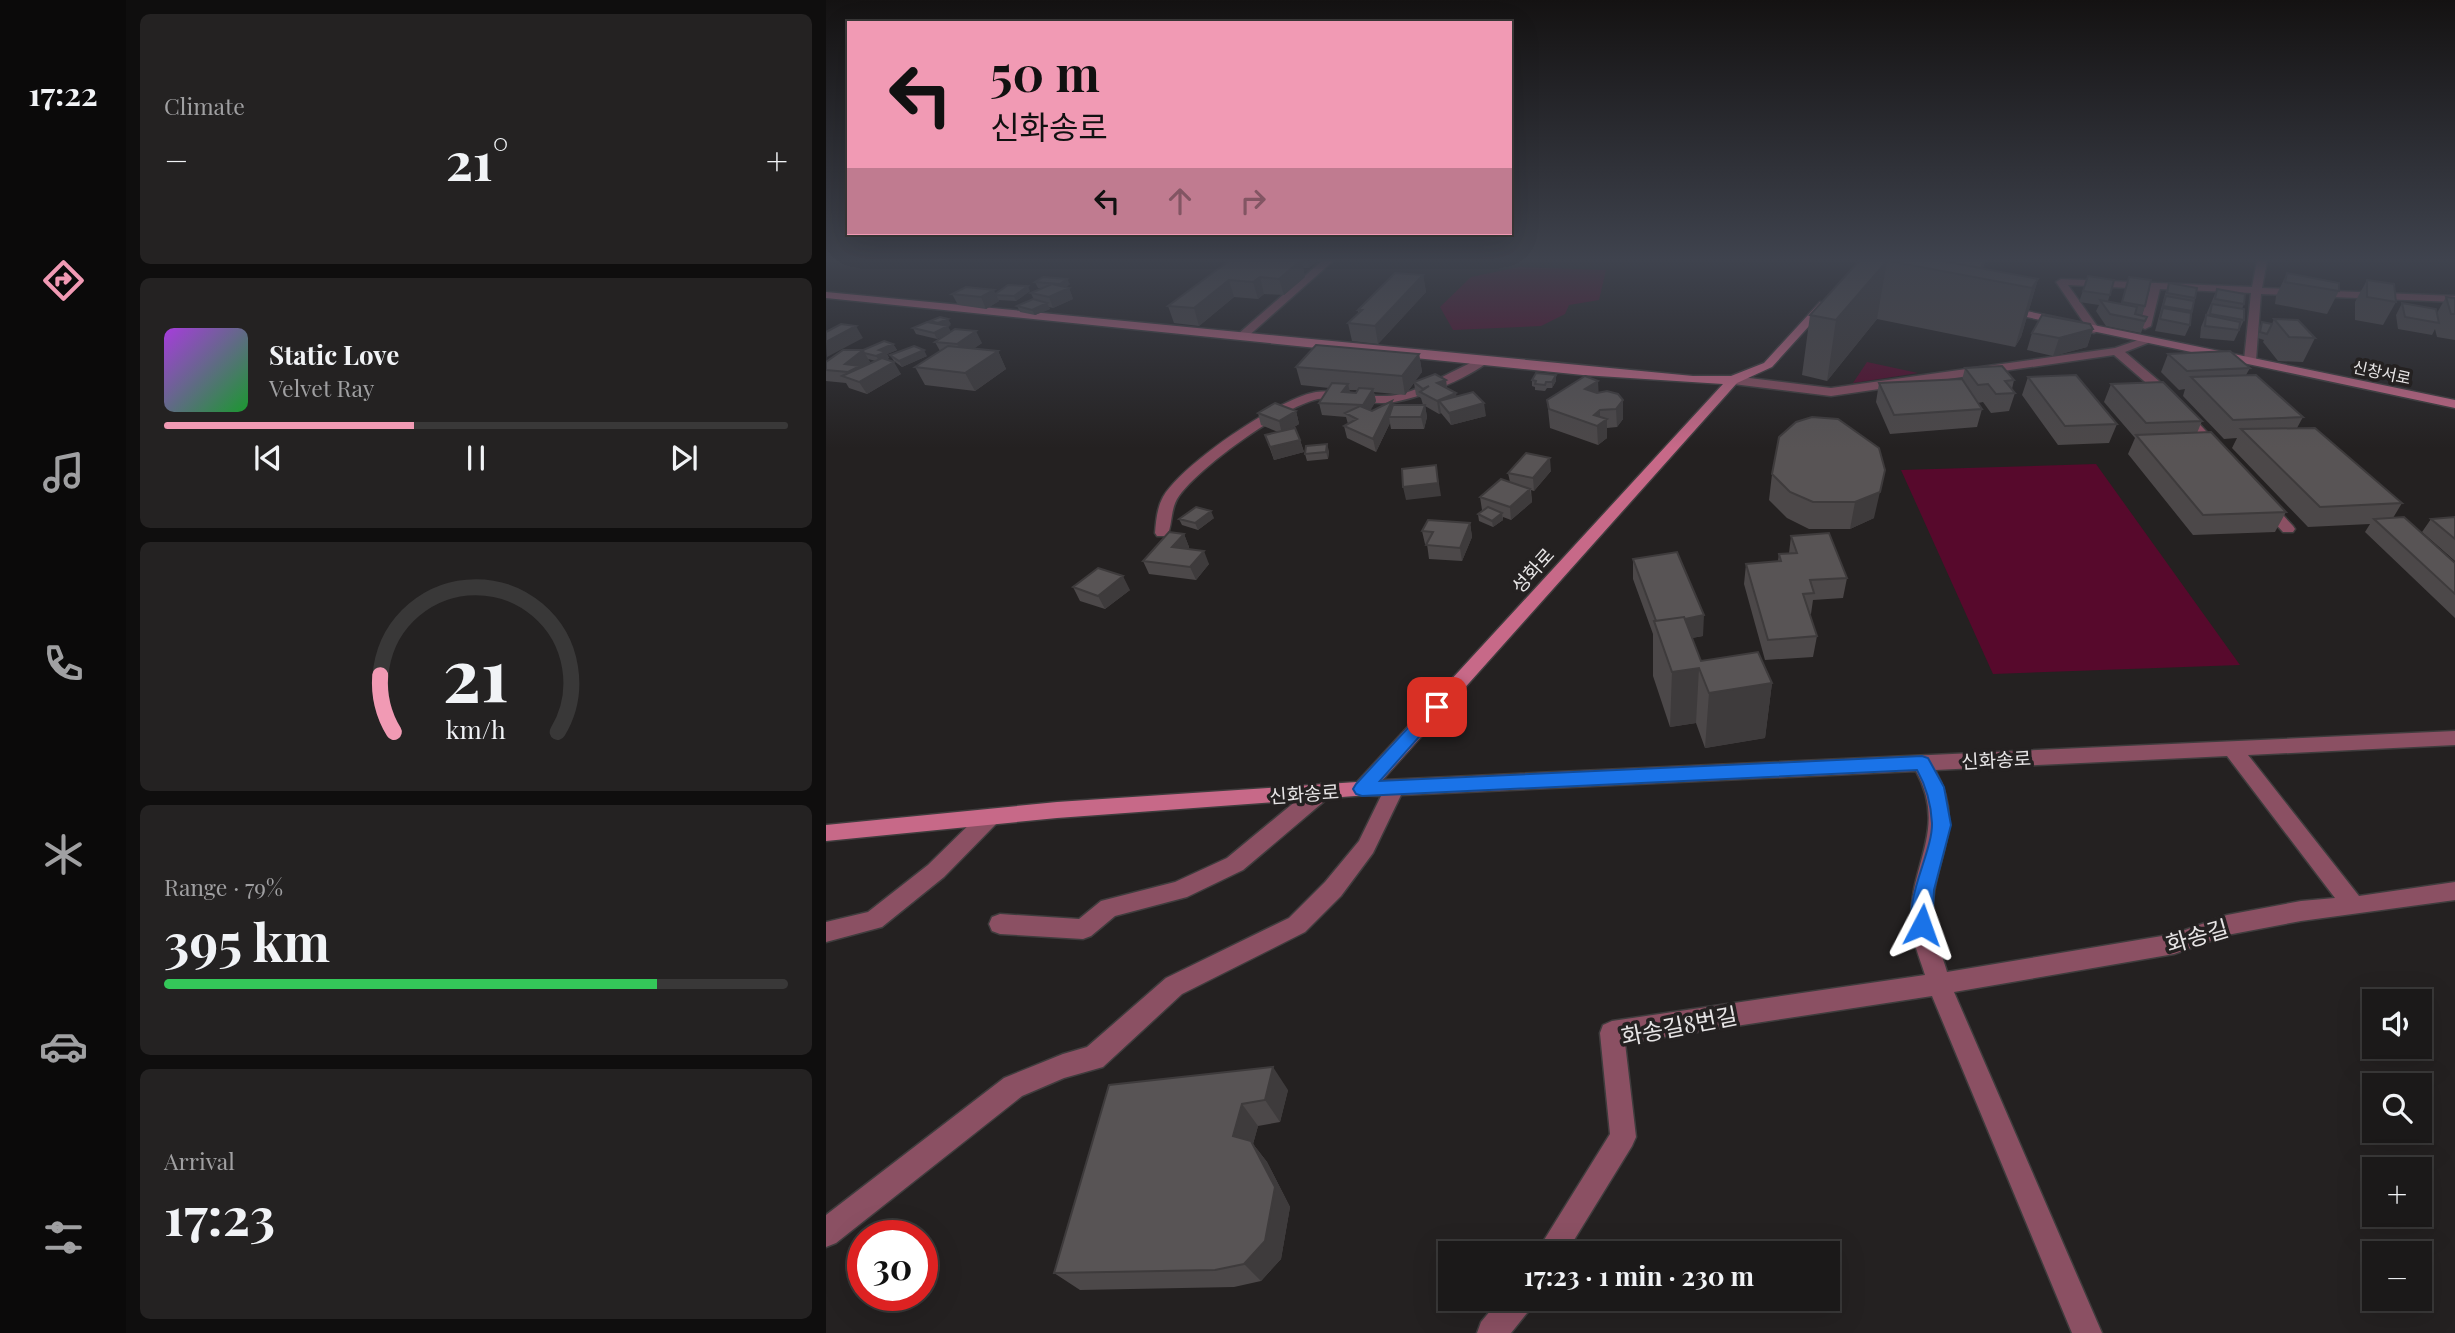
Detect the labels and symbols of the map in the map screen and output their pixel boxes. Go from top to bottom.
street label: 신창서로 [2351,356,2413,388]
street label: 성화로 [1505,542,1559,598]
pin [1407,677,1467,737]
street label: 신화송로 [1960,744,2032,774]
street label: 신화송로 [1268,778,1340,808]
position arrow [1885,888,1959,962]
street label: 화송길 [2162,911,2232,959]
street label: 화송길8번길 [1618,999,1740,1051]
speed limit sign: 30 [847,1220,938,1311]

